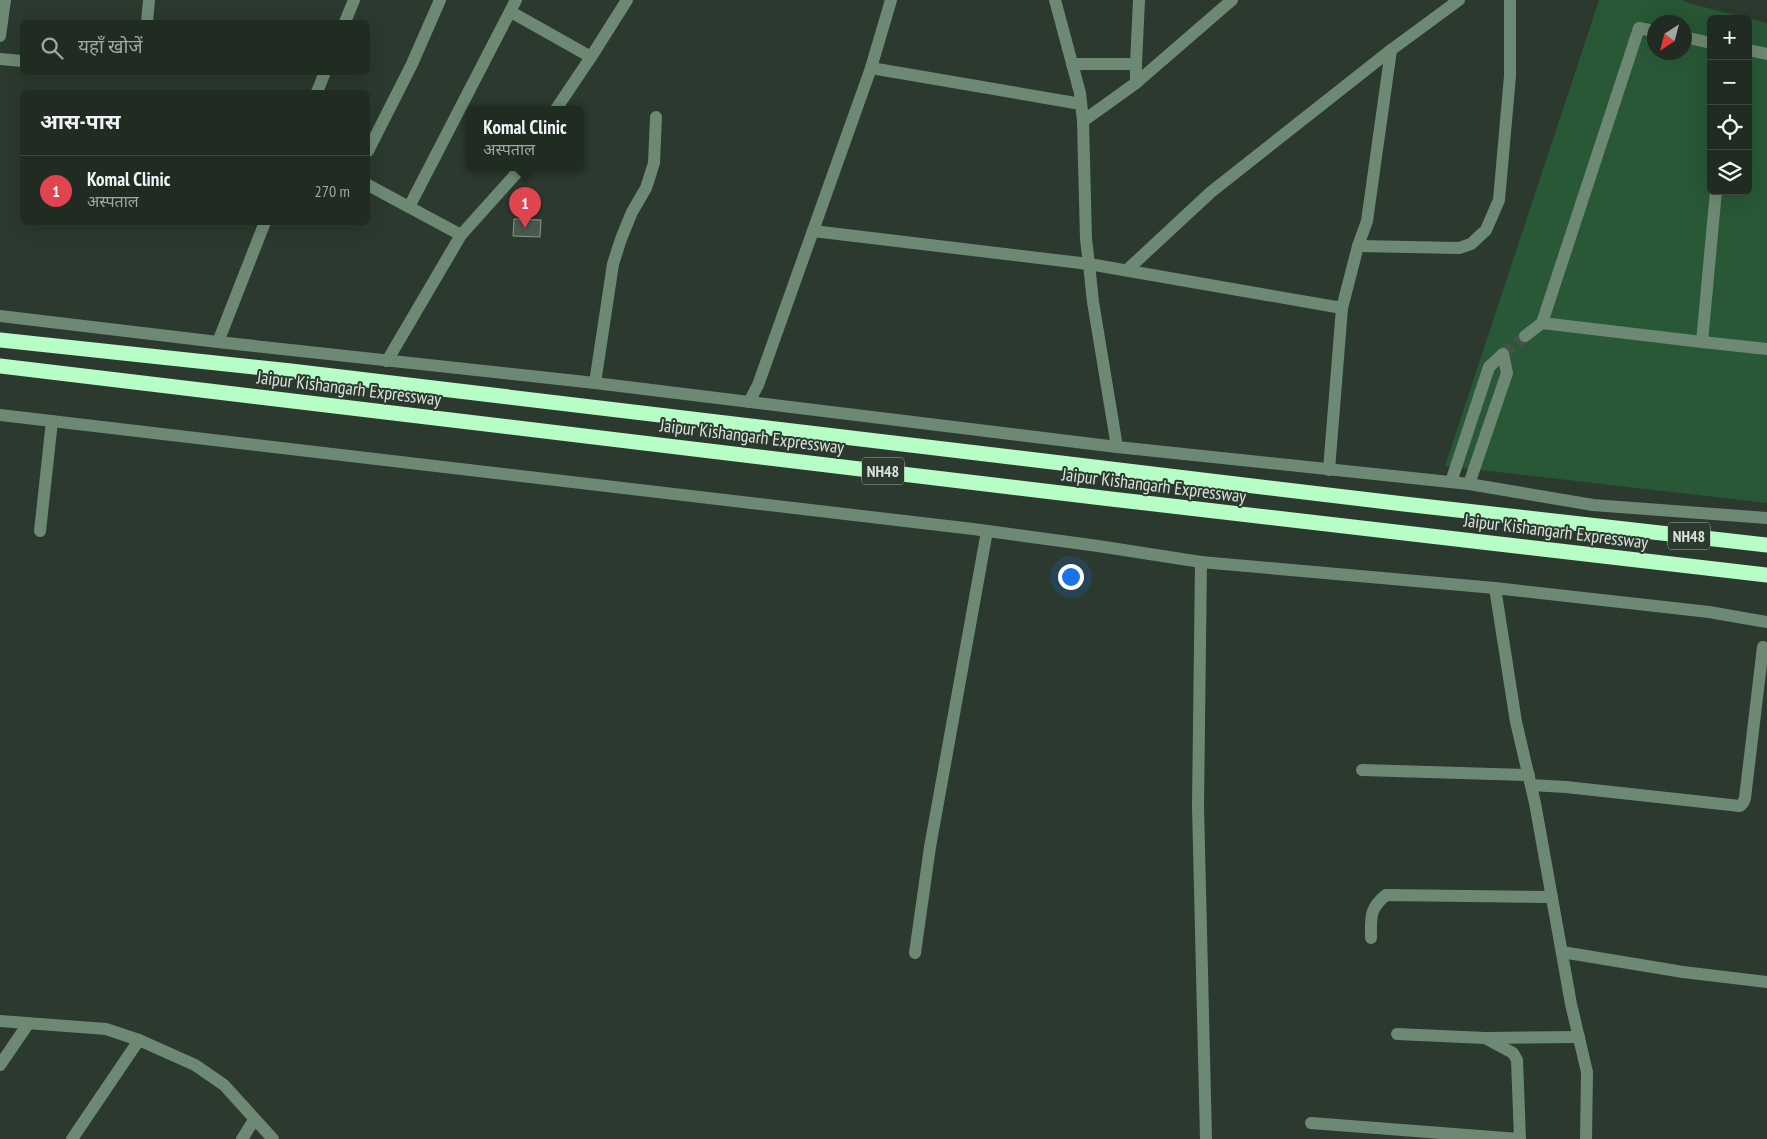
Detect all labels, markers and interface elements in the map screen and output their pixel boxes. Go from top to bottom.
north arrow [1647,15,1692,60]
map controls [1707,15,1752,195]
button: + [1707,15,1752,60]
search box [20,20,370,75]
icon: search [38,34,66,62]
text: यहाँ खोजें [78,34,143,58]
button: − [1707,60,1752,105]
button: locate [1707,105,1752,150]
popup [466,106,584,171]
text: आस-पास [40,108,120,135]
text: Komal Clinic [483,115,567,139]
text: अस्पताल [483,139,535,159]
button: layers [1707,150,1752,195]
text: Komal Clinic [87,167,170,191]
text: 1 [52,181,60,201]
text: 270 m [315,181,350,201]
pin: 1 [509,187,541,228]
text: अस्पताल [87,191,139,211]
street label: Jaipur Kishangarh Expressway [255,365,443,411]
street label: Jaipur Kishangarh Expressway [658,413,846,459]
road number: NH48 [862,458,904,484]
street label: Jaipur Kishangarh Expressway [1060,462,1248,508]
street label: Jaipur Kishangarh Expressway [1462,508,1650,554]
road number: NH48 [1668,522,1710,550]
your location [1058,564,1084,590]

